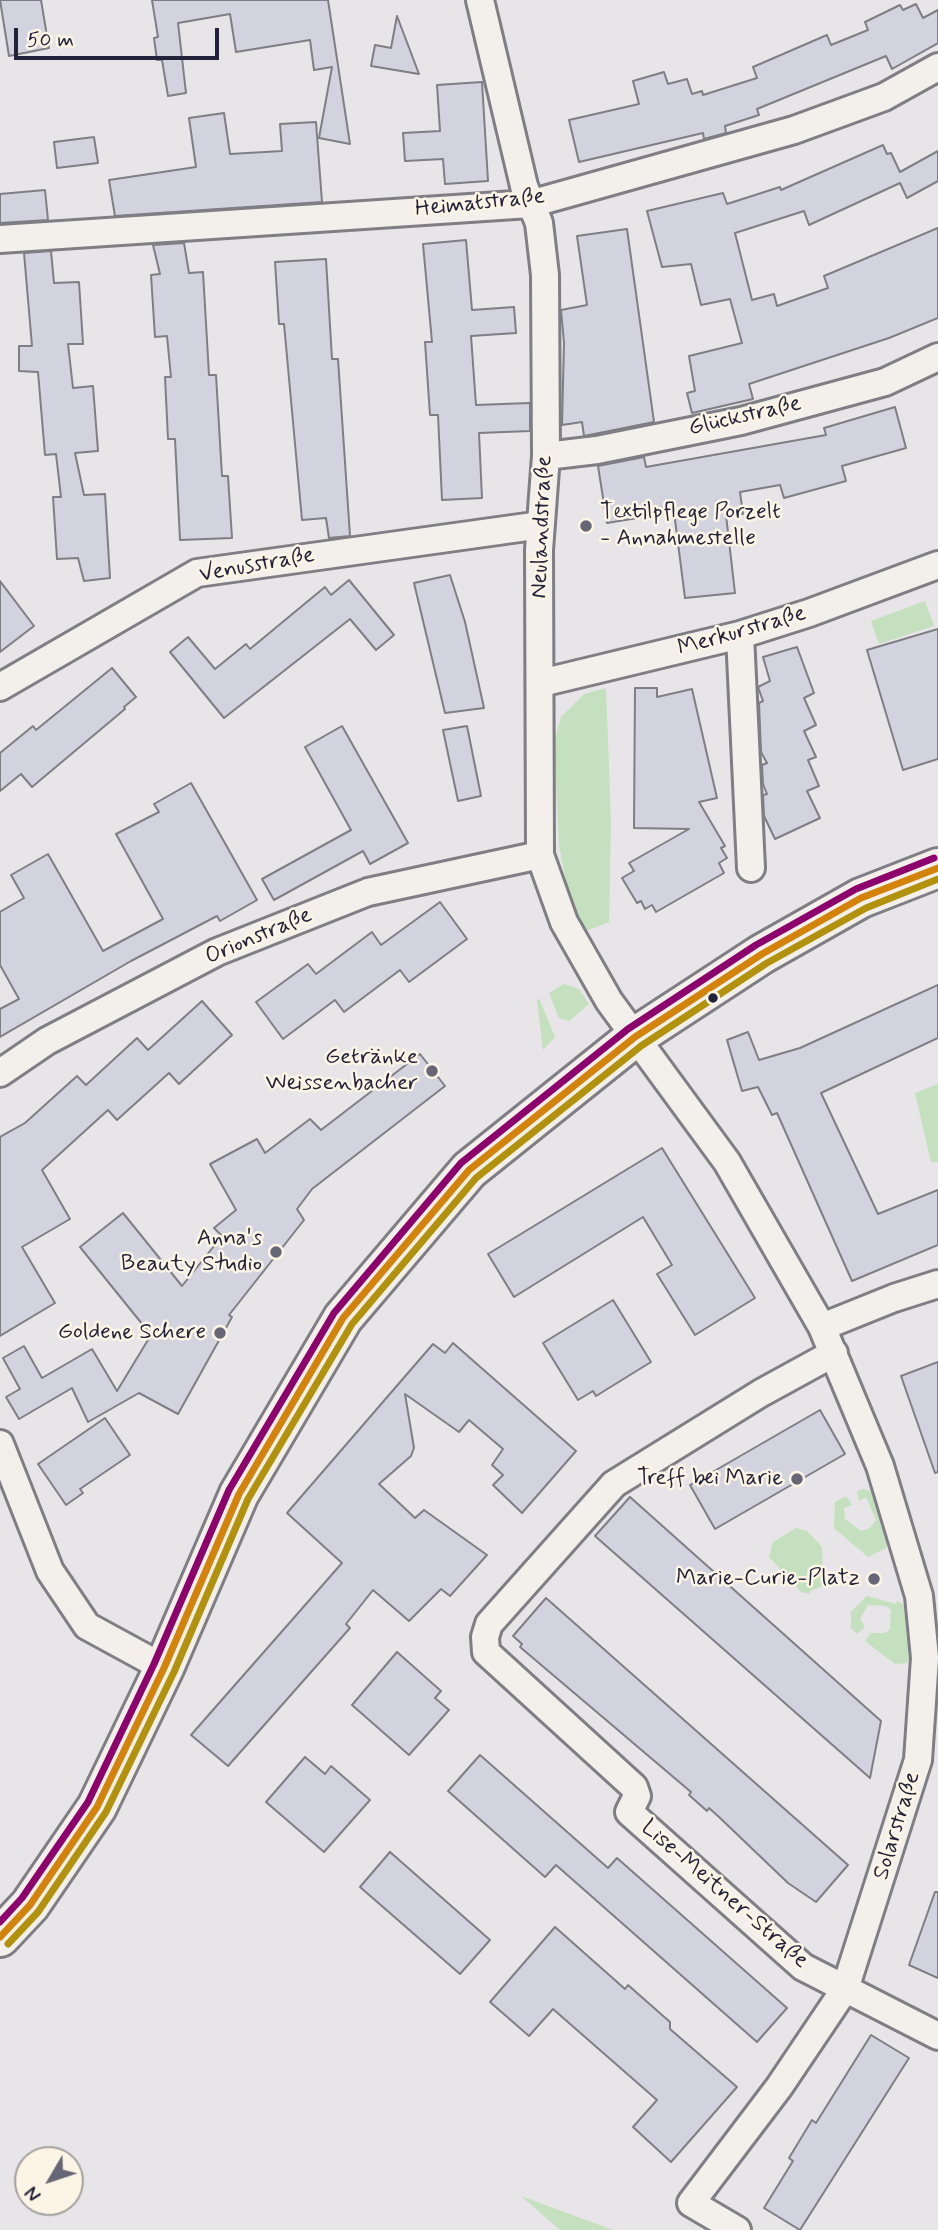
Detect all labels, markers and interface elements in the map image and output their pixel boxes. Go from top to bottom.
scale bar [18,14,222,58]
text: 50 m [27,26,74,54]
street label: Heimatstraße [414,183,546,225]
street label: Glückstraße [686,391,804,443]
street label: Neulandstraße [527,455,559,599]
place label: Textilpflege Porzelt - Annahmestelle [600,499,781,553]
marker: Textilpflege Porzelt - Annahmestelle [578,518,594,534]
street label: Venusstraße [197,542,317,590]
street label: Merkurstraße [675,601,809,663]
street label: Orionstraße [202,902,316,972]
unlabelled marker [706,991,720,1005]
place label: Getränke Weissenbacher [265,1044,418,1098]
marker: Getränke Weissenbacher [424,1063,440,1079]
place label: Anna's Beauty Studio [121,1225,262,1279]
marker: Anna's Beauty Studio [268,1244,284,1260]
place label: Goldene Schere [58,1319,206,1347]
marker: Goldene Schere [212,1325,228,1341]
place label: Treff bei Marie [637,1465,783,1493]
marker: Treff bei Marie [789,1471,805,1487]
place label: Marie-Curie-Platz [676,1565,860,1593]
marker: Marie-Curie-Platz [866,1571,882,1587]
street label: Solarstraße [869,1769,927,1883]
street label: Lise-Meitner-Straße [635,1815,813,1975]
north arrow [14,2146,84,2216]
text: N [20,2180,48,2206]

